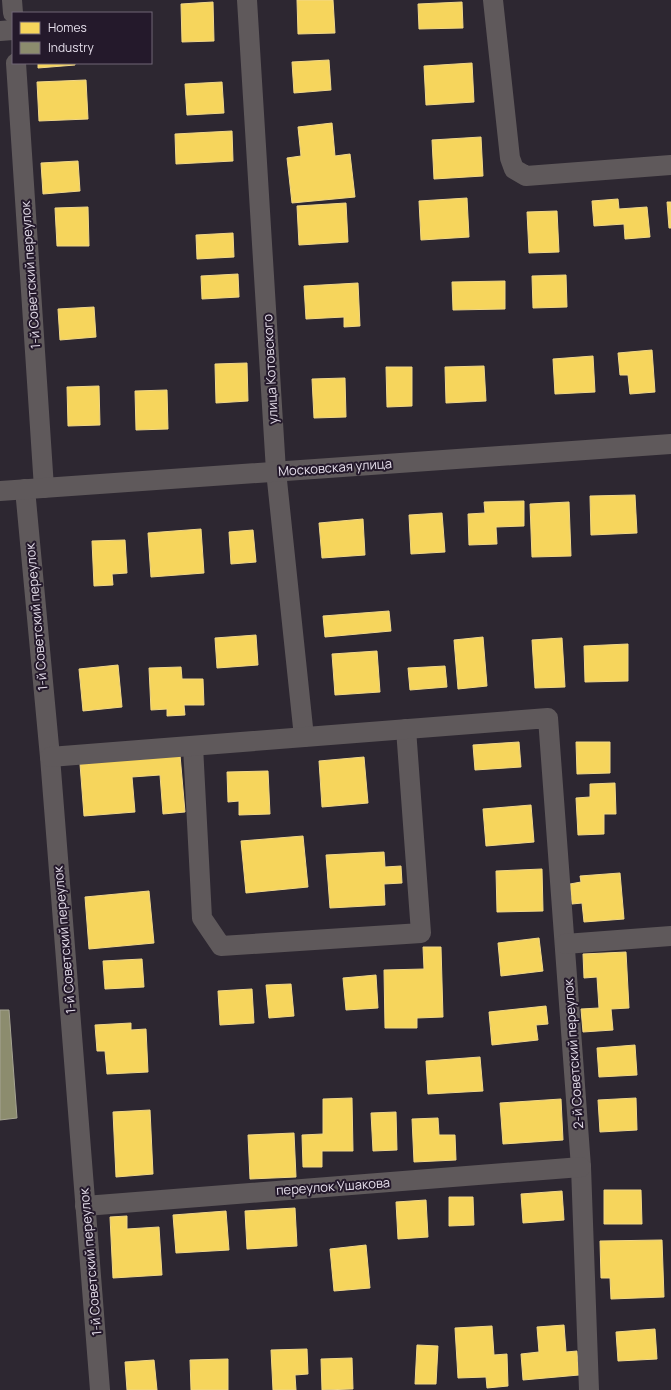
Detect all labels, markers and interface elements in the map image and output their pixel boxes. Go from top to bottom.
legend [12,12,152,64]
text: Homes [48,19,87,36]
text: Industry [48,39,94,56]
street label: 1-й Советский переулок [16,200,44,349]
street label: улица Котовского [258,313,282,424]
street label: Московская улица [277,454,393,480]
street label: 1-й Советский переулок [21,542,51,691]
street label: 1-й Советский переулок [49,865,79,1014]
street label: 2-й Советский переулок [559,978,587,1130]
street label: переулок Ушакова [275,1173,391,1199]
street label: 1-й Советский переулок [75,1187,105,1336]

